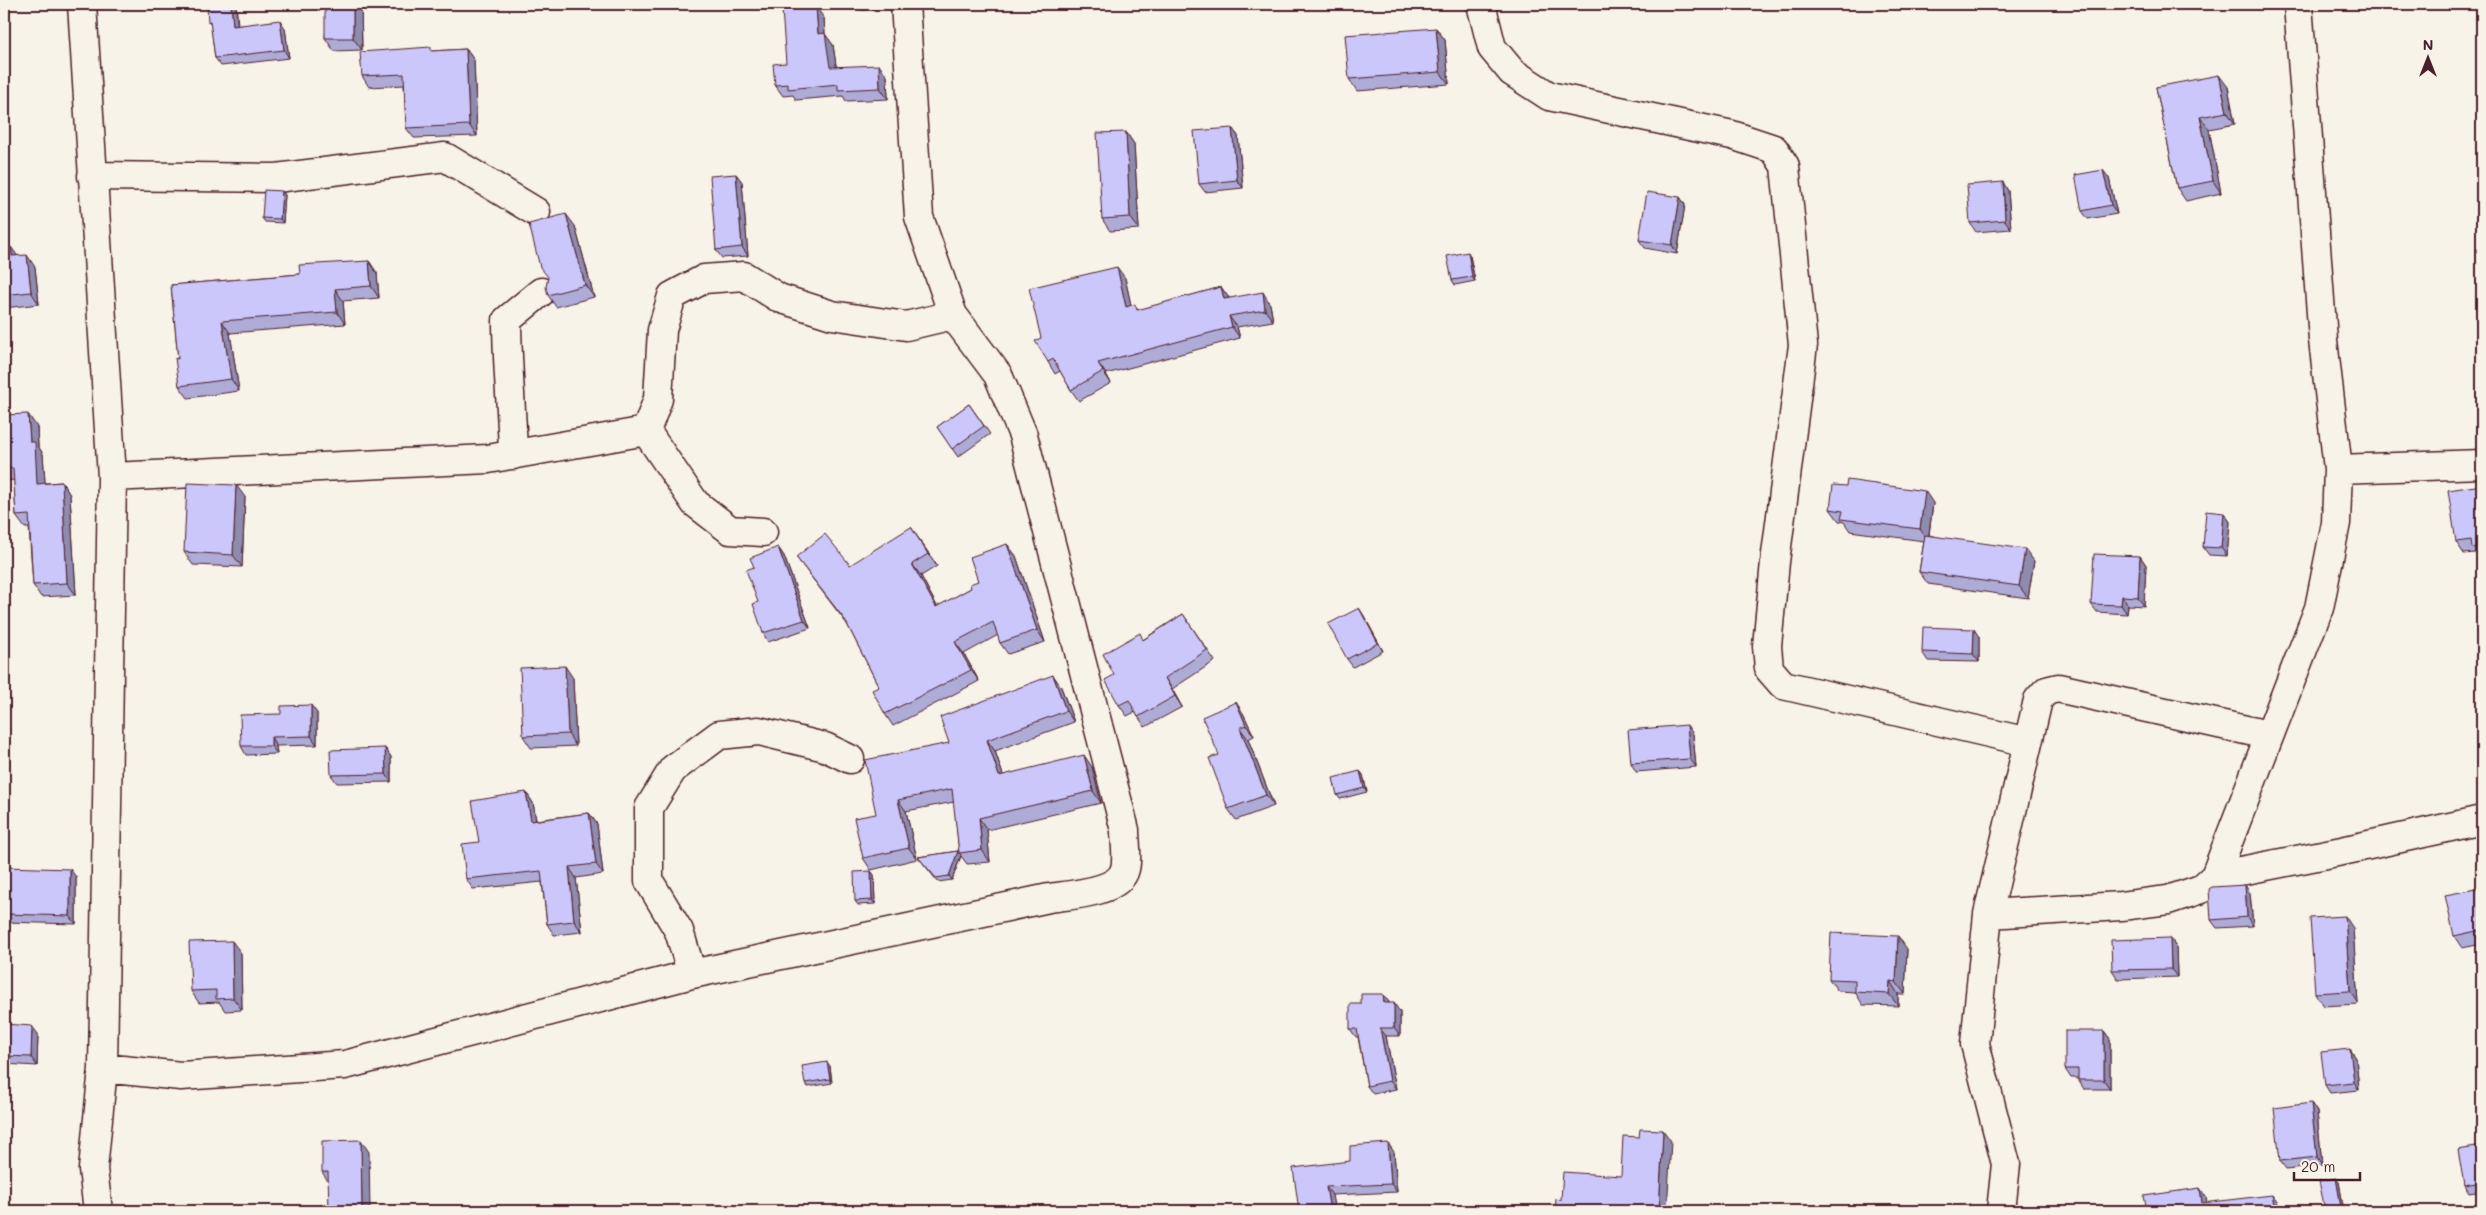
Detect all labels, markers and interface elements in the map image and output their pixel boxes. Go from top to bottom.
north arrow [2404,32,2454,82]
text: N [2423,35,2433,54]
scale bar [2294,1150,2360,1182]
text: 20 m [2301,1156,2335,1176]

